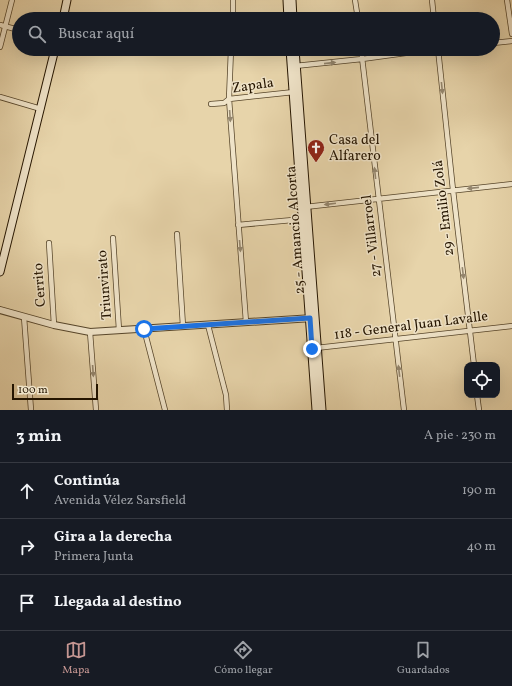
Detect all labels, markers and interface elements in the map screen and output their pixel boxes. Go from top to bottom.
search box [12,12,500,56]
icon: search [26,23,48,45]
text: Buscar aquí [58,24,134,45]
one-way arrow [324,59,336,66]
street label: Zapala [231,74,275,98]
one-way arrow [439,82,445,94]
one-way arrow [227,110,233,122]
place label: Casa del Alfarero [329,131,381,166]
church icon: Casa del Alfarero [306,138,326,163]
street label: 29 - Emilio Zolá [429,159,459,257]
street label: 25 - Amancio Alcorta [282,165,310,295]
one-way arrow [372,167,378,179]
one-way arrow [467,185,479,191]
street label: 27 - Villarroel [358,194,386,278]
one-way arrow [324,201,336,207]
one-way arrow [236,239,243,252]
street label: Triunvirato [93,249,117,321]
street label: Cerrito [29,262,51,308]
one-way arrow [460,266,466,279]
street label: 118 - General Juan Lavalle [333,307,489,345]
route start [135,320,153,338]
route end [303,340,321,358]
map controls [464,362,500,398]
button: locate [464,362,500,398]
one-way arrow [90,365,97,377]
one-way arrow [396,365,402,377]
scale bar [12,382,98,401]
text: 100 m [18,383,48,398]
text: 3 min [16,425,62,448]
text: A pie · 230 m [424,427,496,445]
text: Continúa [54,471,120,492]
icon: ahead [16,480,38,502]
text: 190 m [462,482,496,500]
text: Avenida Vélez Sarsfield [54,492,186,510]
text: Gira a la derecha [54,527,172,548]
icon: right [16,536,38,558]
text: 40 m [467,538,496,556]
text: Primera Junta [54,548,134,566]
icon: arrive [16,592,38,614]
text: Llegada al destino [54,592,182,613]
tab: Mapa [62,639,90,678]
tab: Cómo llegar [214,639,273,678]
tab: Guardados [397,639,450,678]

